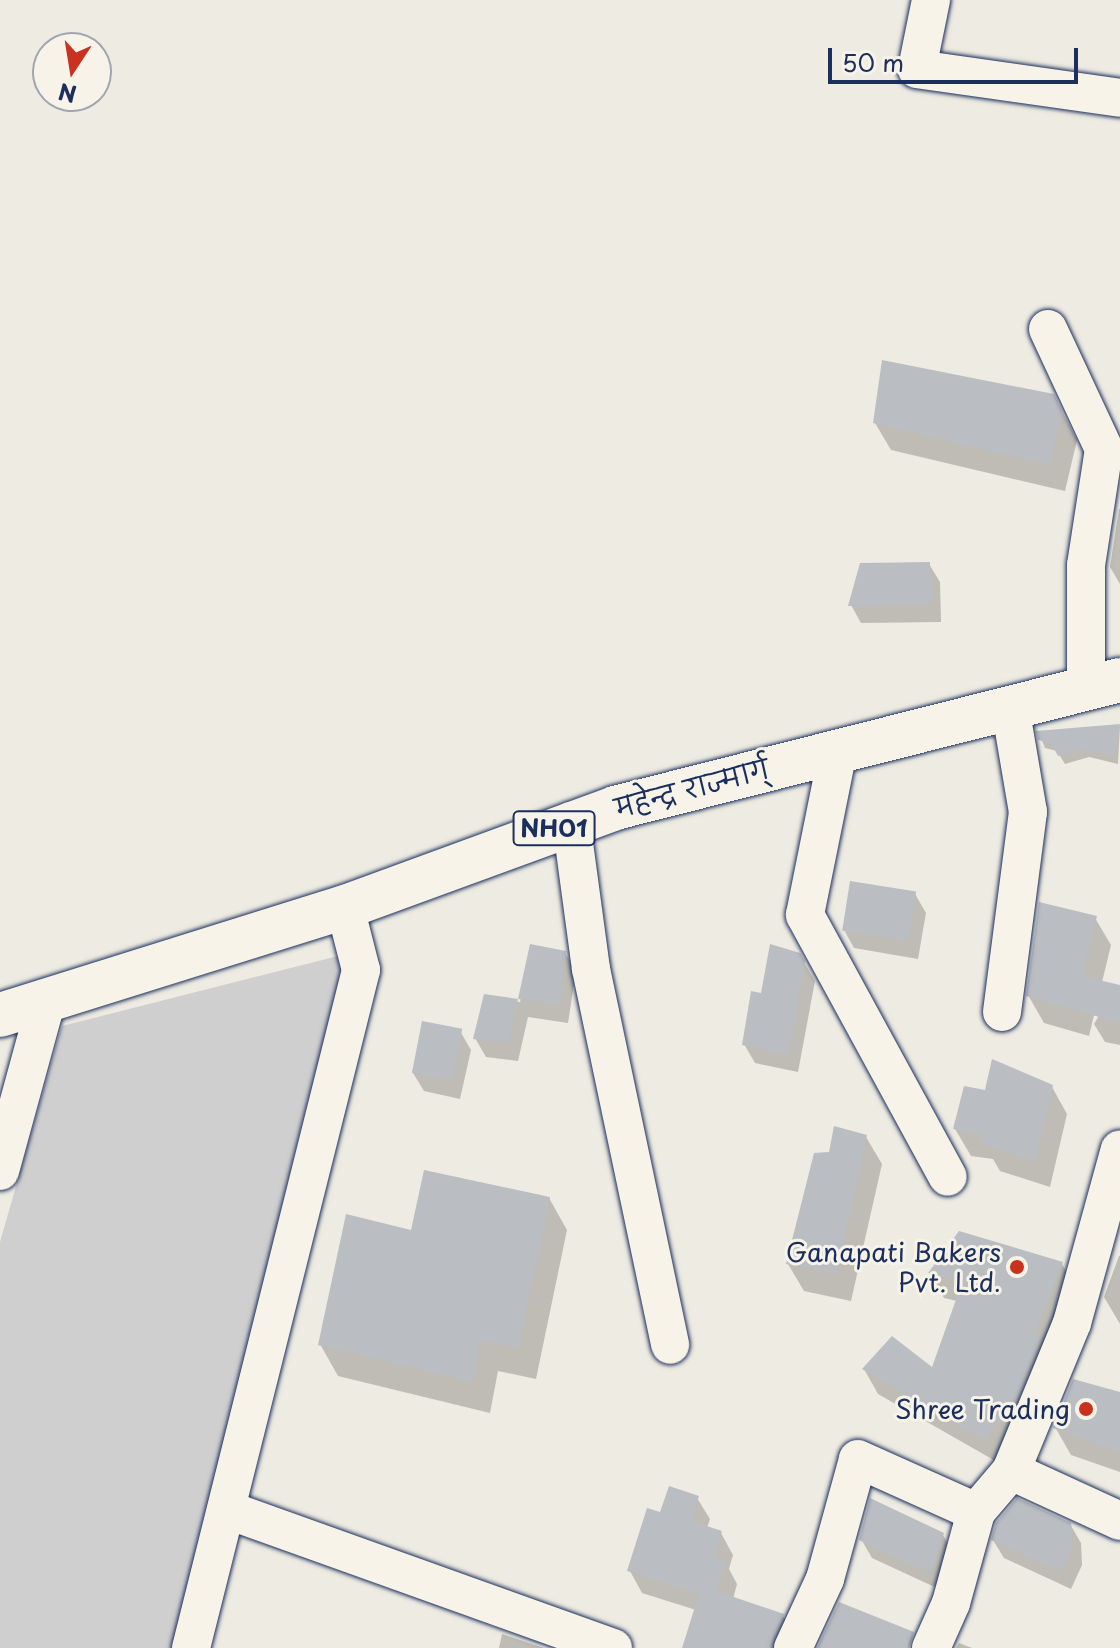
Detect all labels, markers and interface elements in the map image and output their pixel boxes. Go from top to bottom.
north arrow [32,32,112,112]
scale bar [832,32,1082,82]
text: 50 m [842,44,904,80]
text: N [55,76,79,112]
street label: महेन्द्र राज्मार्ग् [611,752,773,824]
road number: NH01 [512,808,596,848]
place label: Ganapati Bakers Pvt. Ltd. [784,1236,1001,1298]
marker: Ganapati Bakers Pvt. Ltd. [1008,1258,1026,1276]
place label: Shree Trading [892,1393,1070,1425]
marker: Shree Trading [1077,1400,1095,1418]

